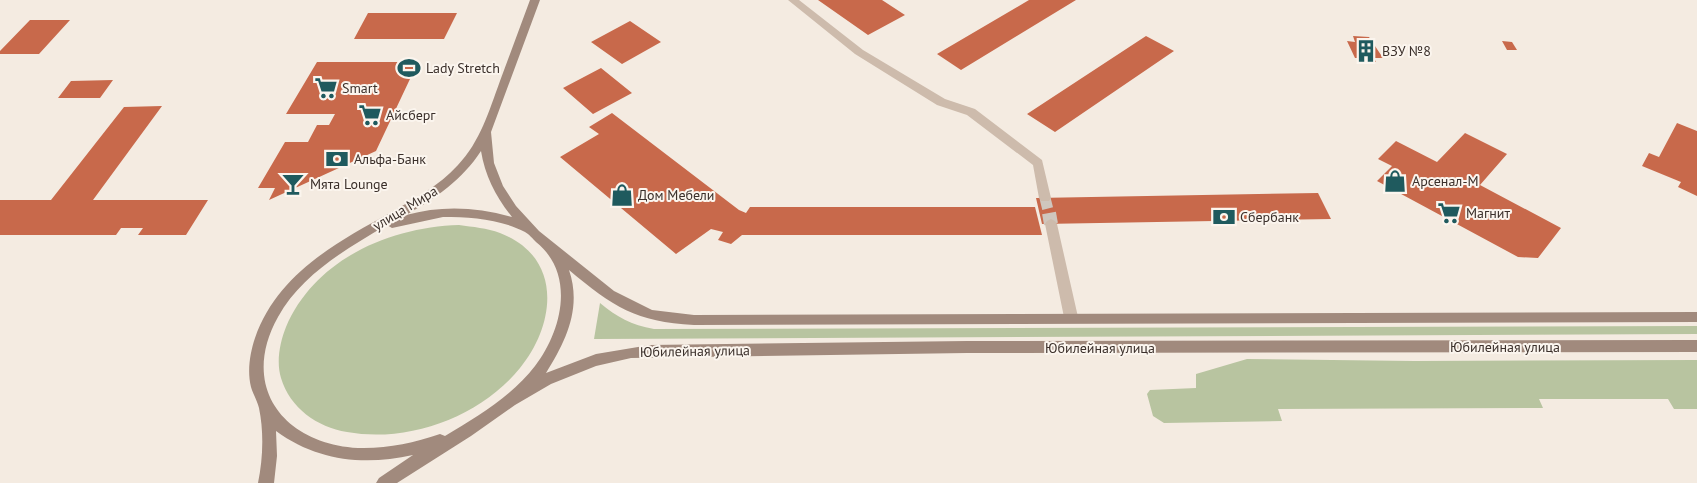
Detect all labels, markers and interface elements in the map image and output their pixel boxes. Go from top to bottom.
building icon: ВЗУ №8 [1353,38,1379,64]
place label: ВЗУ №8 [1382,42,1431,60]
sports icon: Lady Stretch [396,55,422,81]
place label: Lady Stretch [426,59,500,77]
supermarket icon: Smart [313,75,339,101]
place label: Smart [342,79,378,97]
supermarket icon: Айсберг [357,102,383,128]
place label: Айсберг [386,106,436,124]
bank icon: Альфа-Банк [324,146,350,172]
place label: Альфа-Банк [354,150,426,168]
shop icon: Арсенал-М [1382,168,1408,194]
bar icon: Мята Lounge [280,171,306,197]
place label: Арсенал-М [1412,172,1479,190]
place label: Мята Lounge [310,175,388,193]
street label: улица Мира [369,182,441,234]
shop icon: Дом Мебели [609,182,635,208]
place label: Дом Мебели [638,186,715,204]
supermarket icon: Магнит [1436,200,1462,226]
bank icon: Сбербанк [1211,204,1237,230]
place label: Магнит [1466,204,1510,222]
place label: Сбербанк [1240,208,1299,226]
street label: Юбилейная улица [1450,338,1560,356]
street label: Юбилейная улица [1045,339,1155,357]
street label: Юбилейная улица [640,341,750,361]

